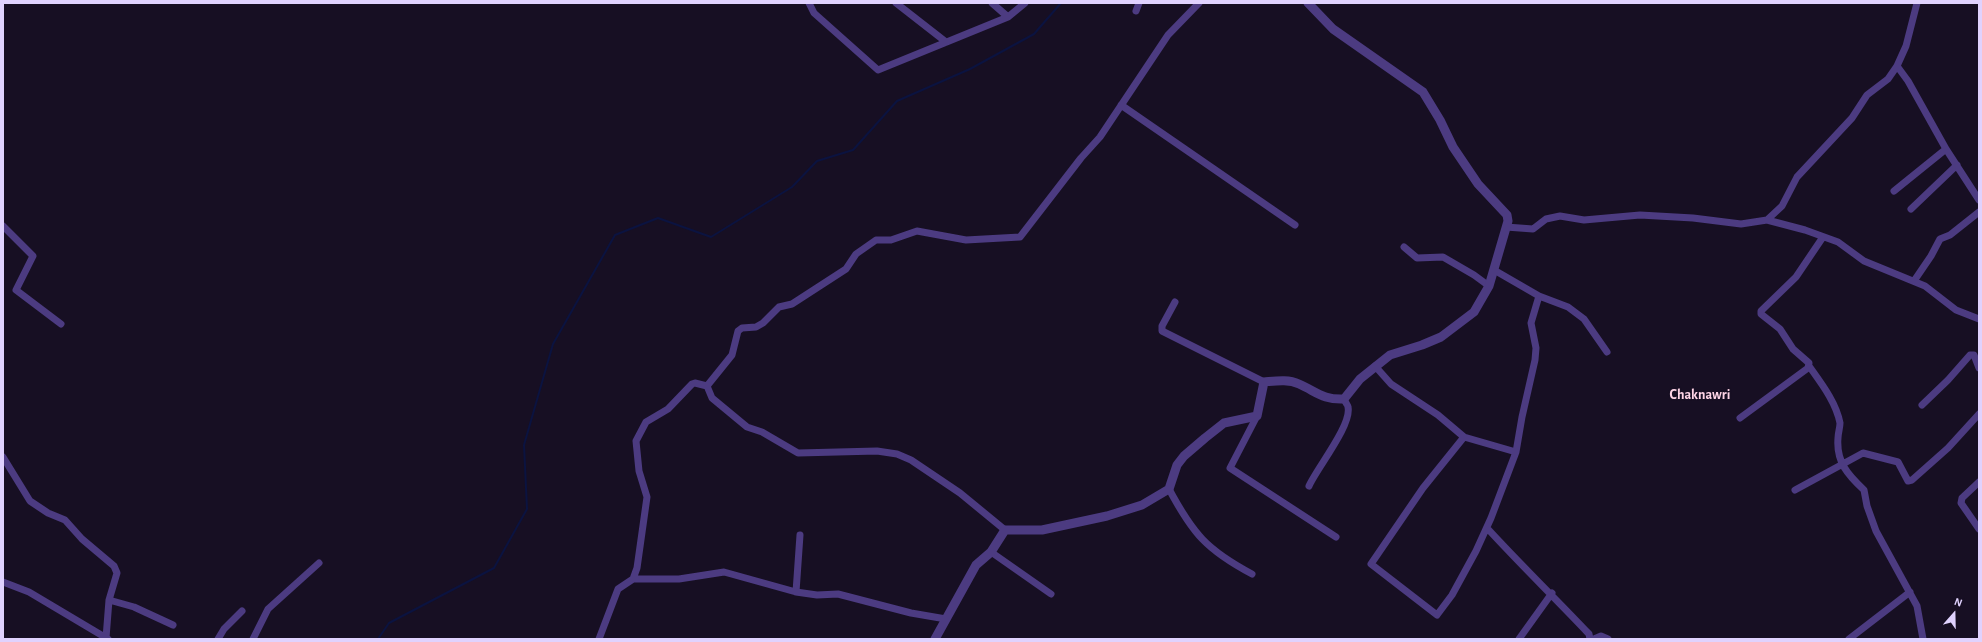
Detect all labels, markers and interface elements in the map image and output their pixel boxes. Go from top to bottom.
district label: Chaknawri [1670,387,1730,403]
north arrow [1934,594,1974,634]
text: N [1953,596,1964,609]

